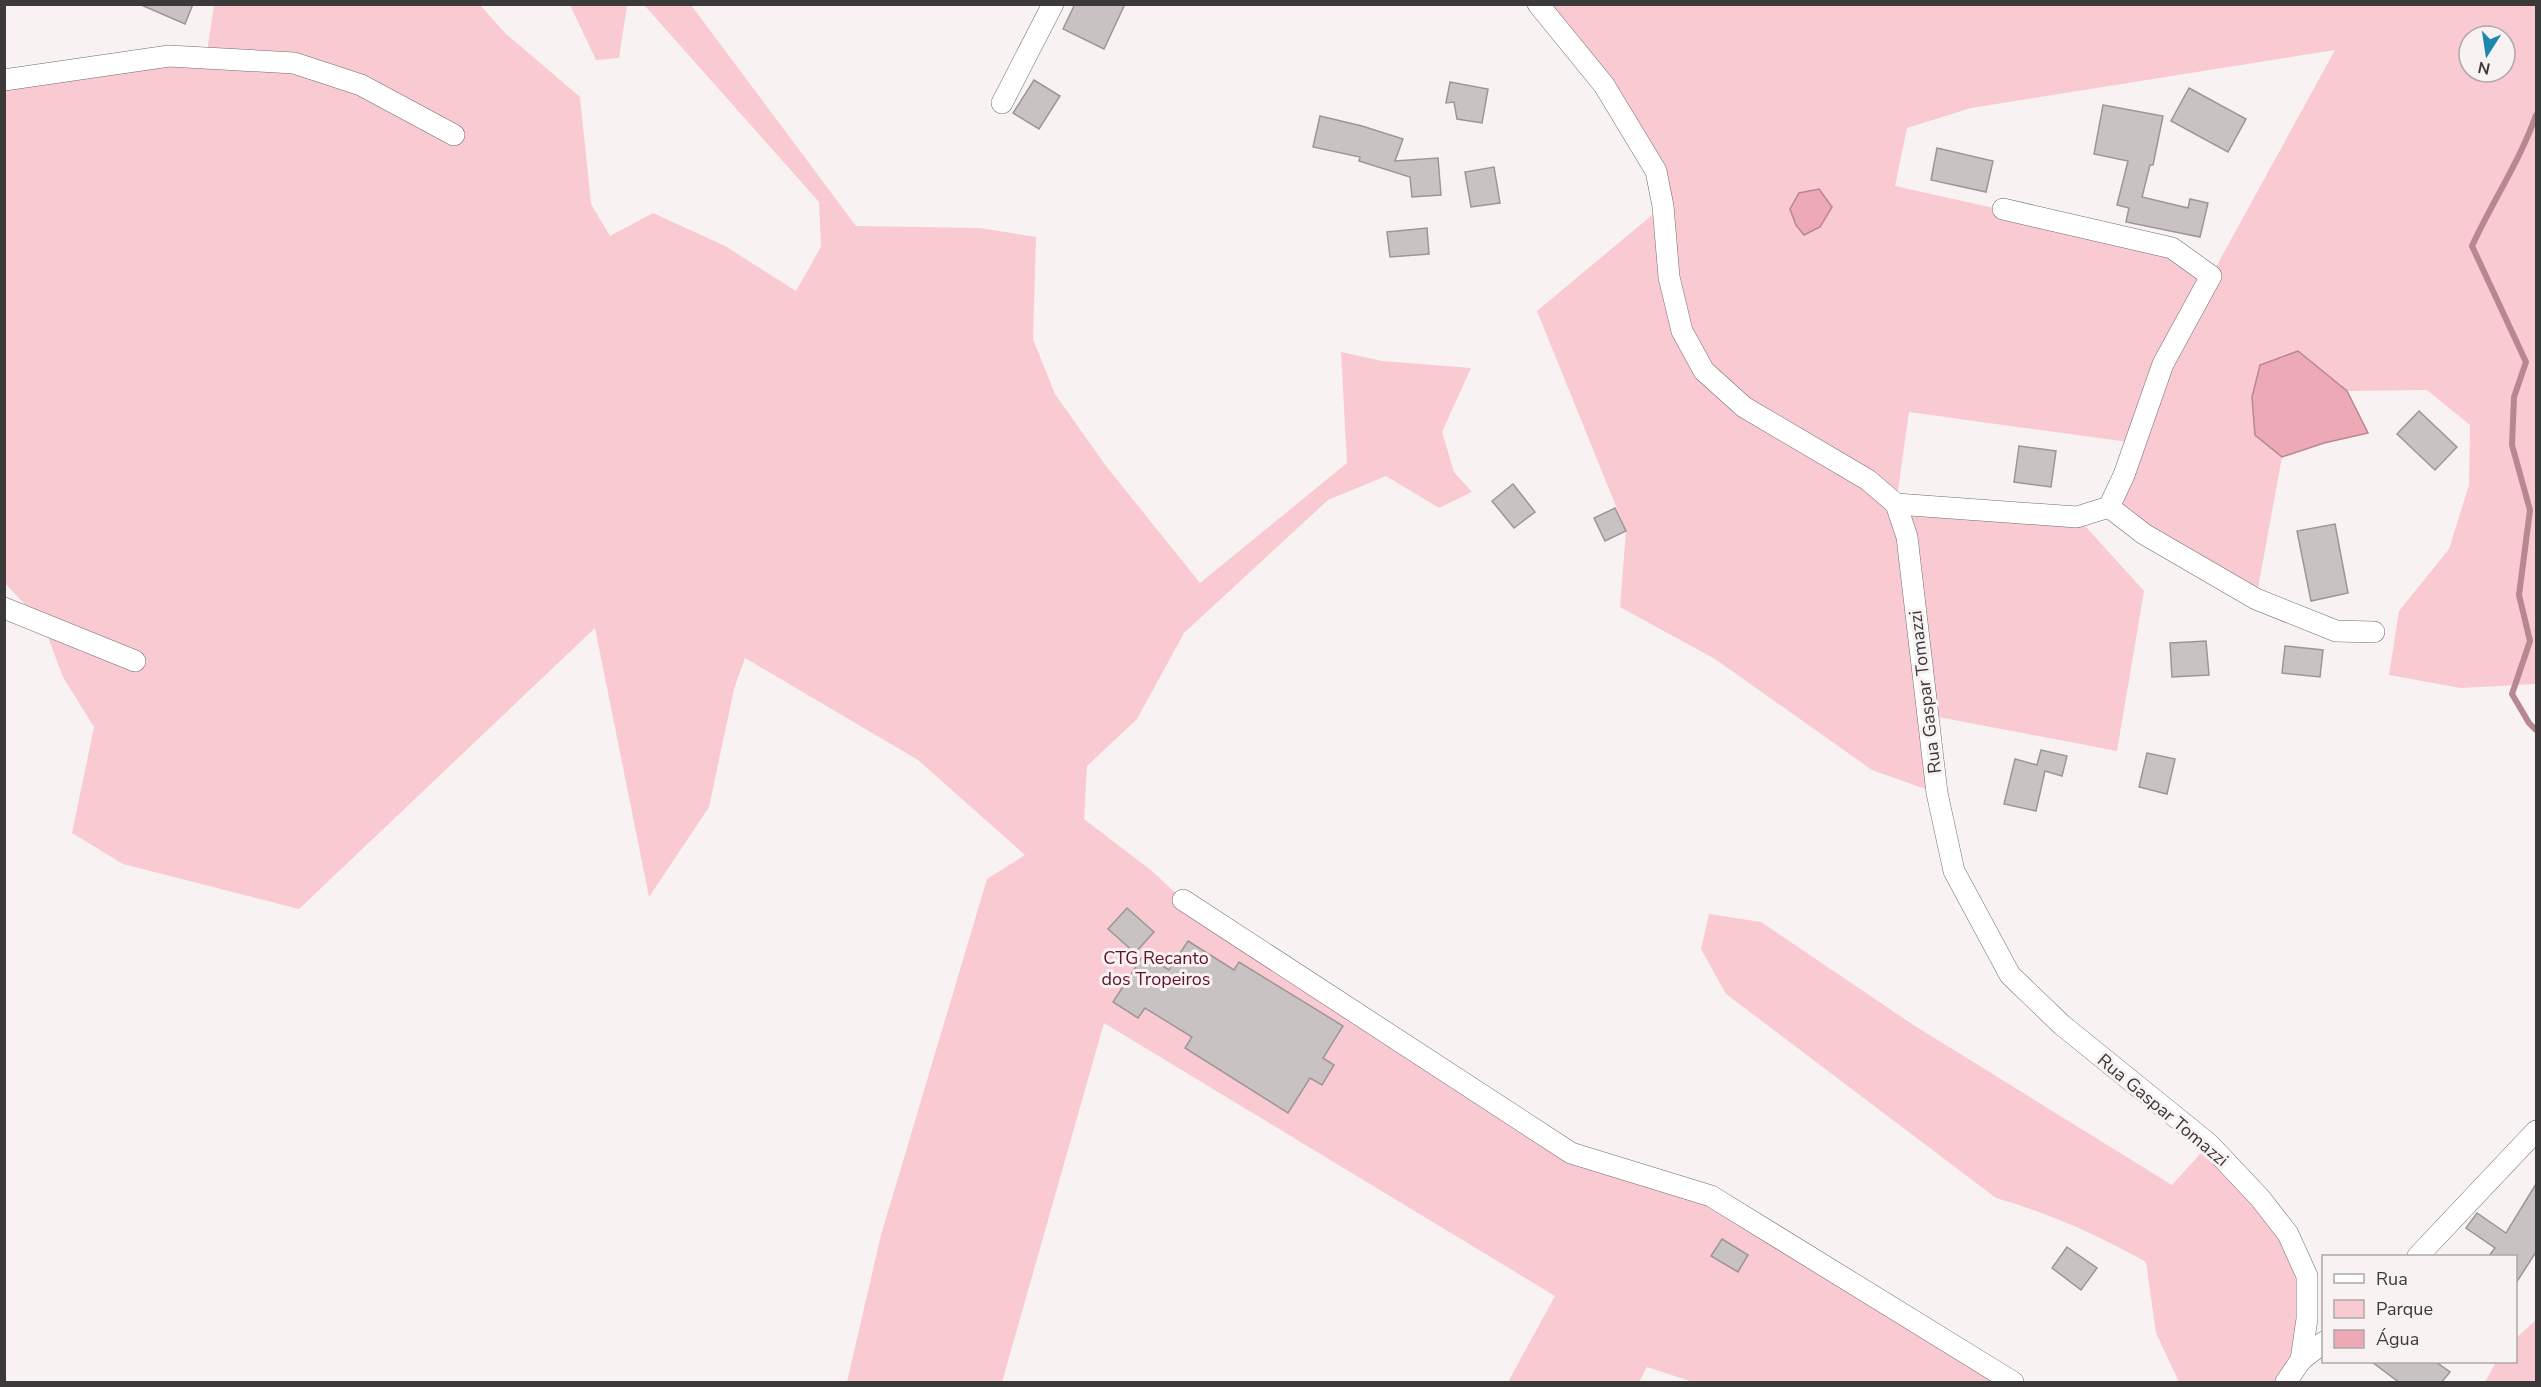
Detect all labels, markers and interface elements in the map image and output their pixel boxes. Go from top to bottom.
north arrow [2457,24,2517,84]
text: N [2476,56,2492,80]
street label: Rua Gaspar Tomazzi [1903,609,1947,775]
park label: CTG Recanto dos Tropeiros [1102,946,1210,991]
street label: Rua Gaspar Tomazzi [2092,1048,2234,1172]
legend [2322,1255,2517,1363]
text: Rua [2376,1267,2408,1291]
text: Parque [2376,1297,2433,1321]
text: Água [2376,1327,2419,1351]

